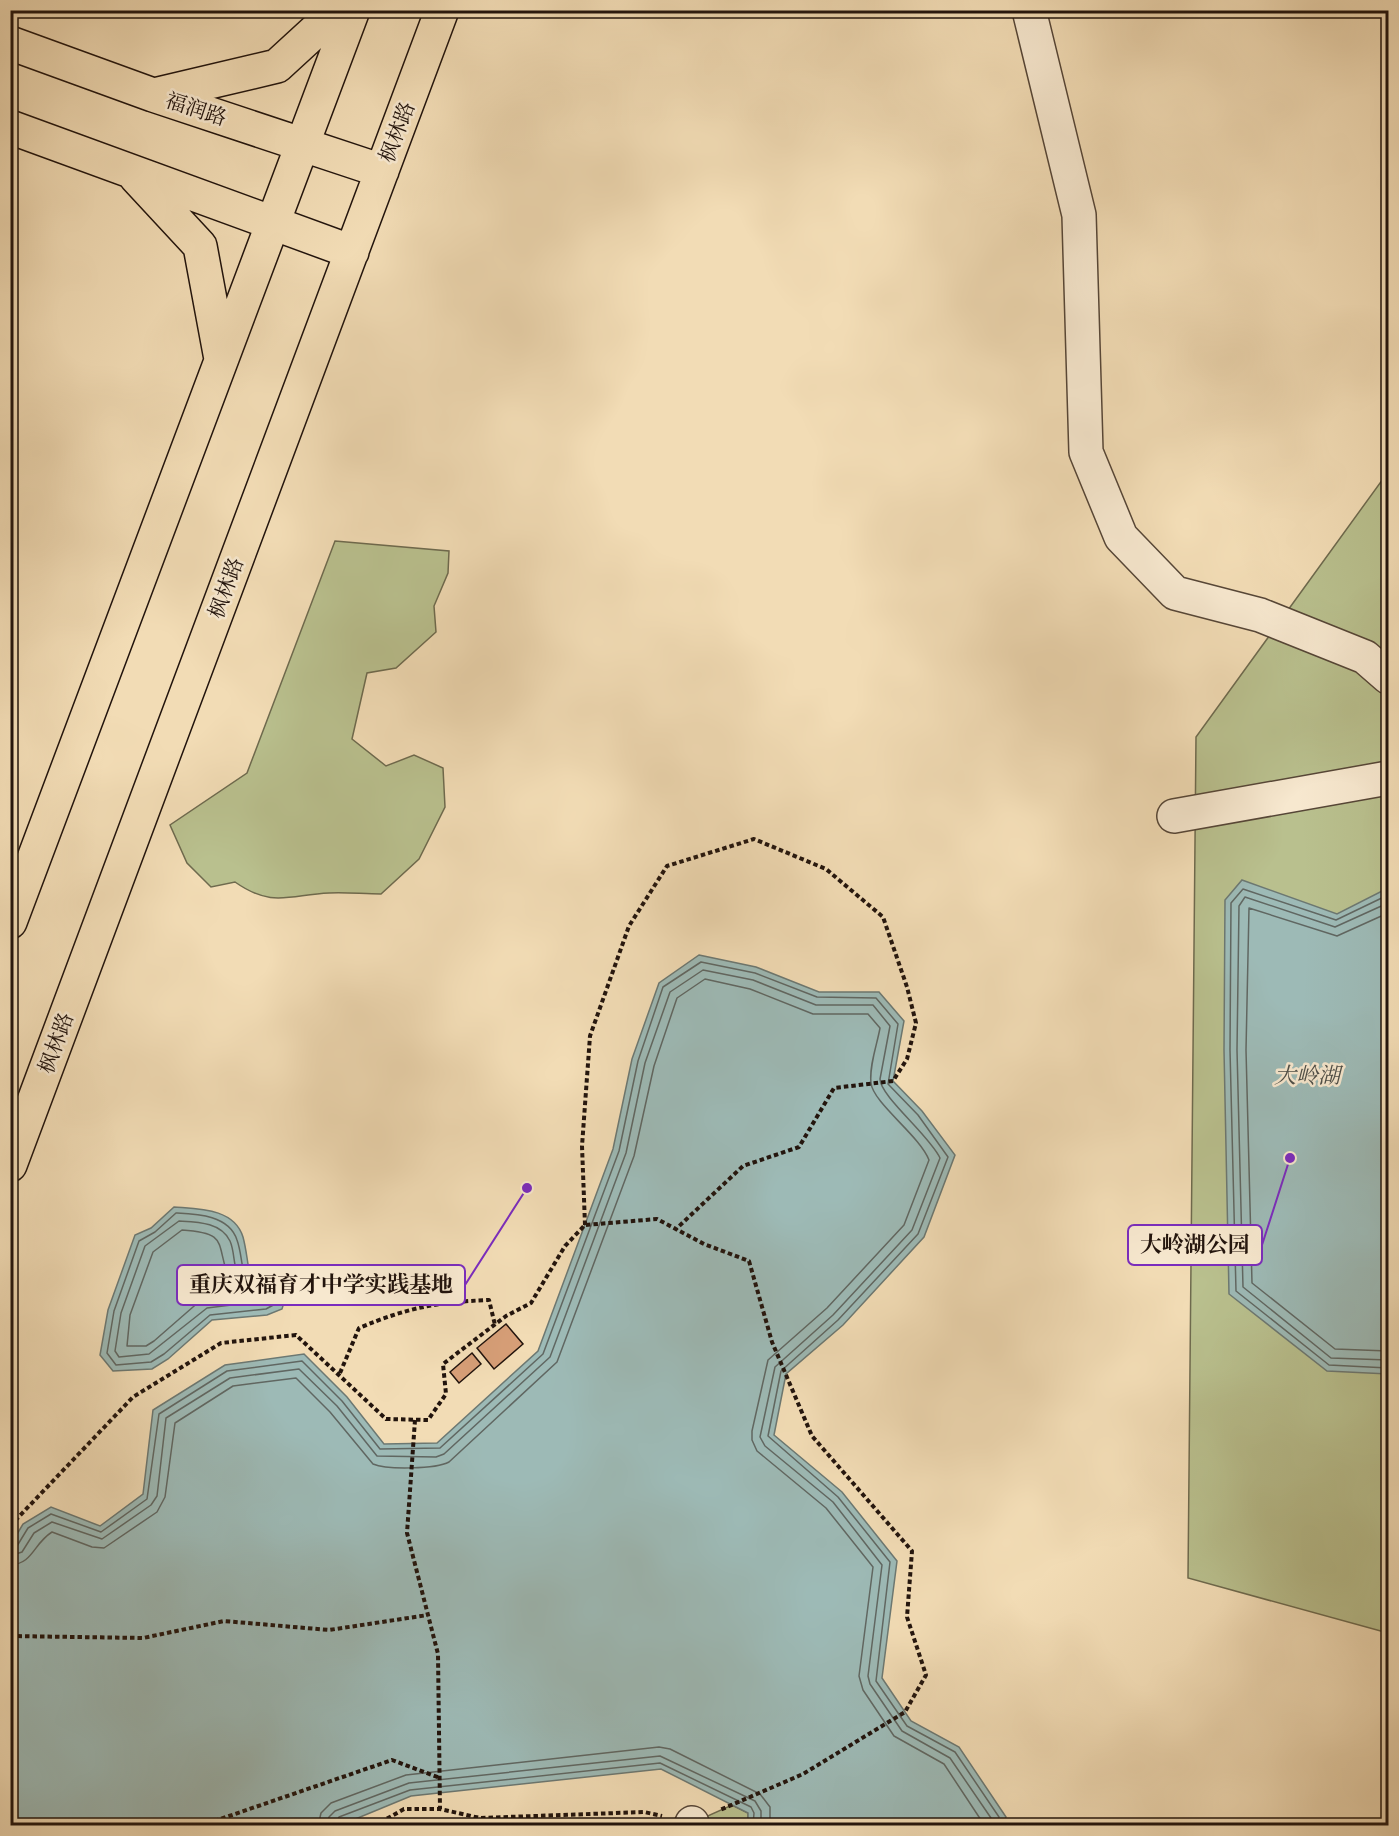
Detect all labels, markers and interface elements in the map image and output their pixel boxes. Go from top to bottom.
street label: 福润路 [162,86,230,132]
street label: 枫林路 [373,98,421,166]
street label: 枫林路 [202,554,250,622]
street label: 枫林路 [32,1009,80,1077]
water label: 大岭湖 [1274,1061,1344,1091]
callout: 大岭湖公园 [1128,1225,1262,1265]
text: 大岭湖公园 [1140,1230,1250,1260]
callout: 重庆双福育才中学实践基地 [177,1265,465,1305]
text: 重庆双福育才中学实践基地 [189,1270,453,1300]

